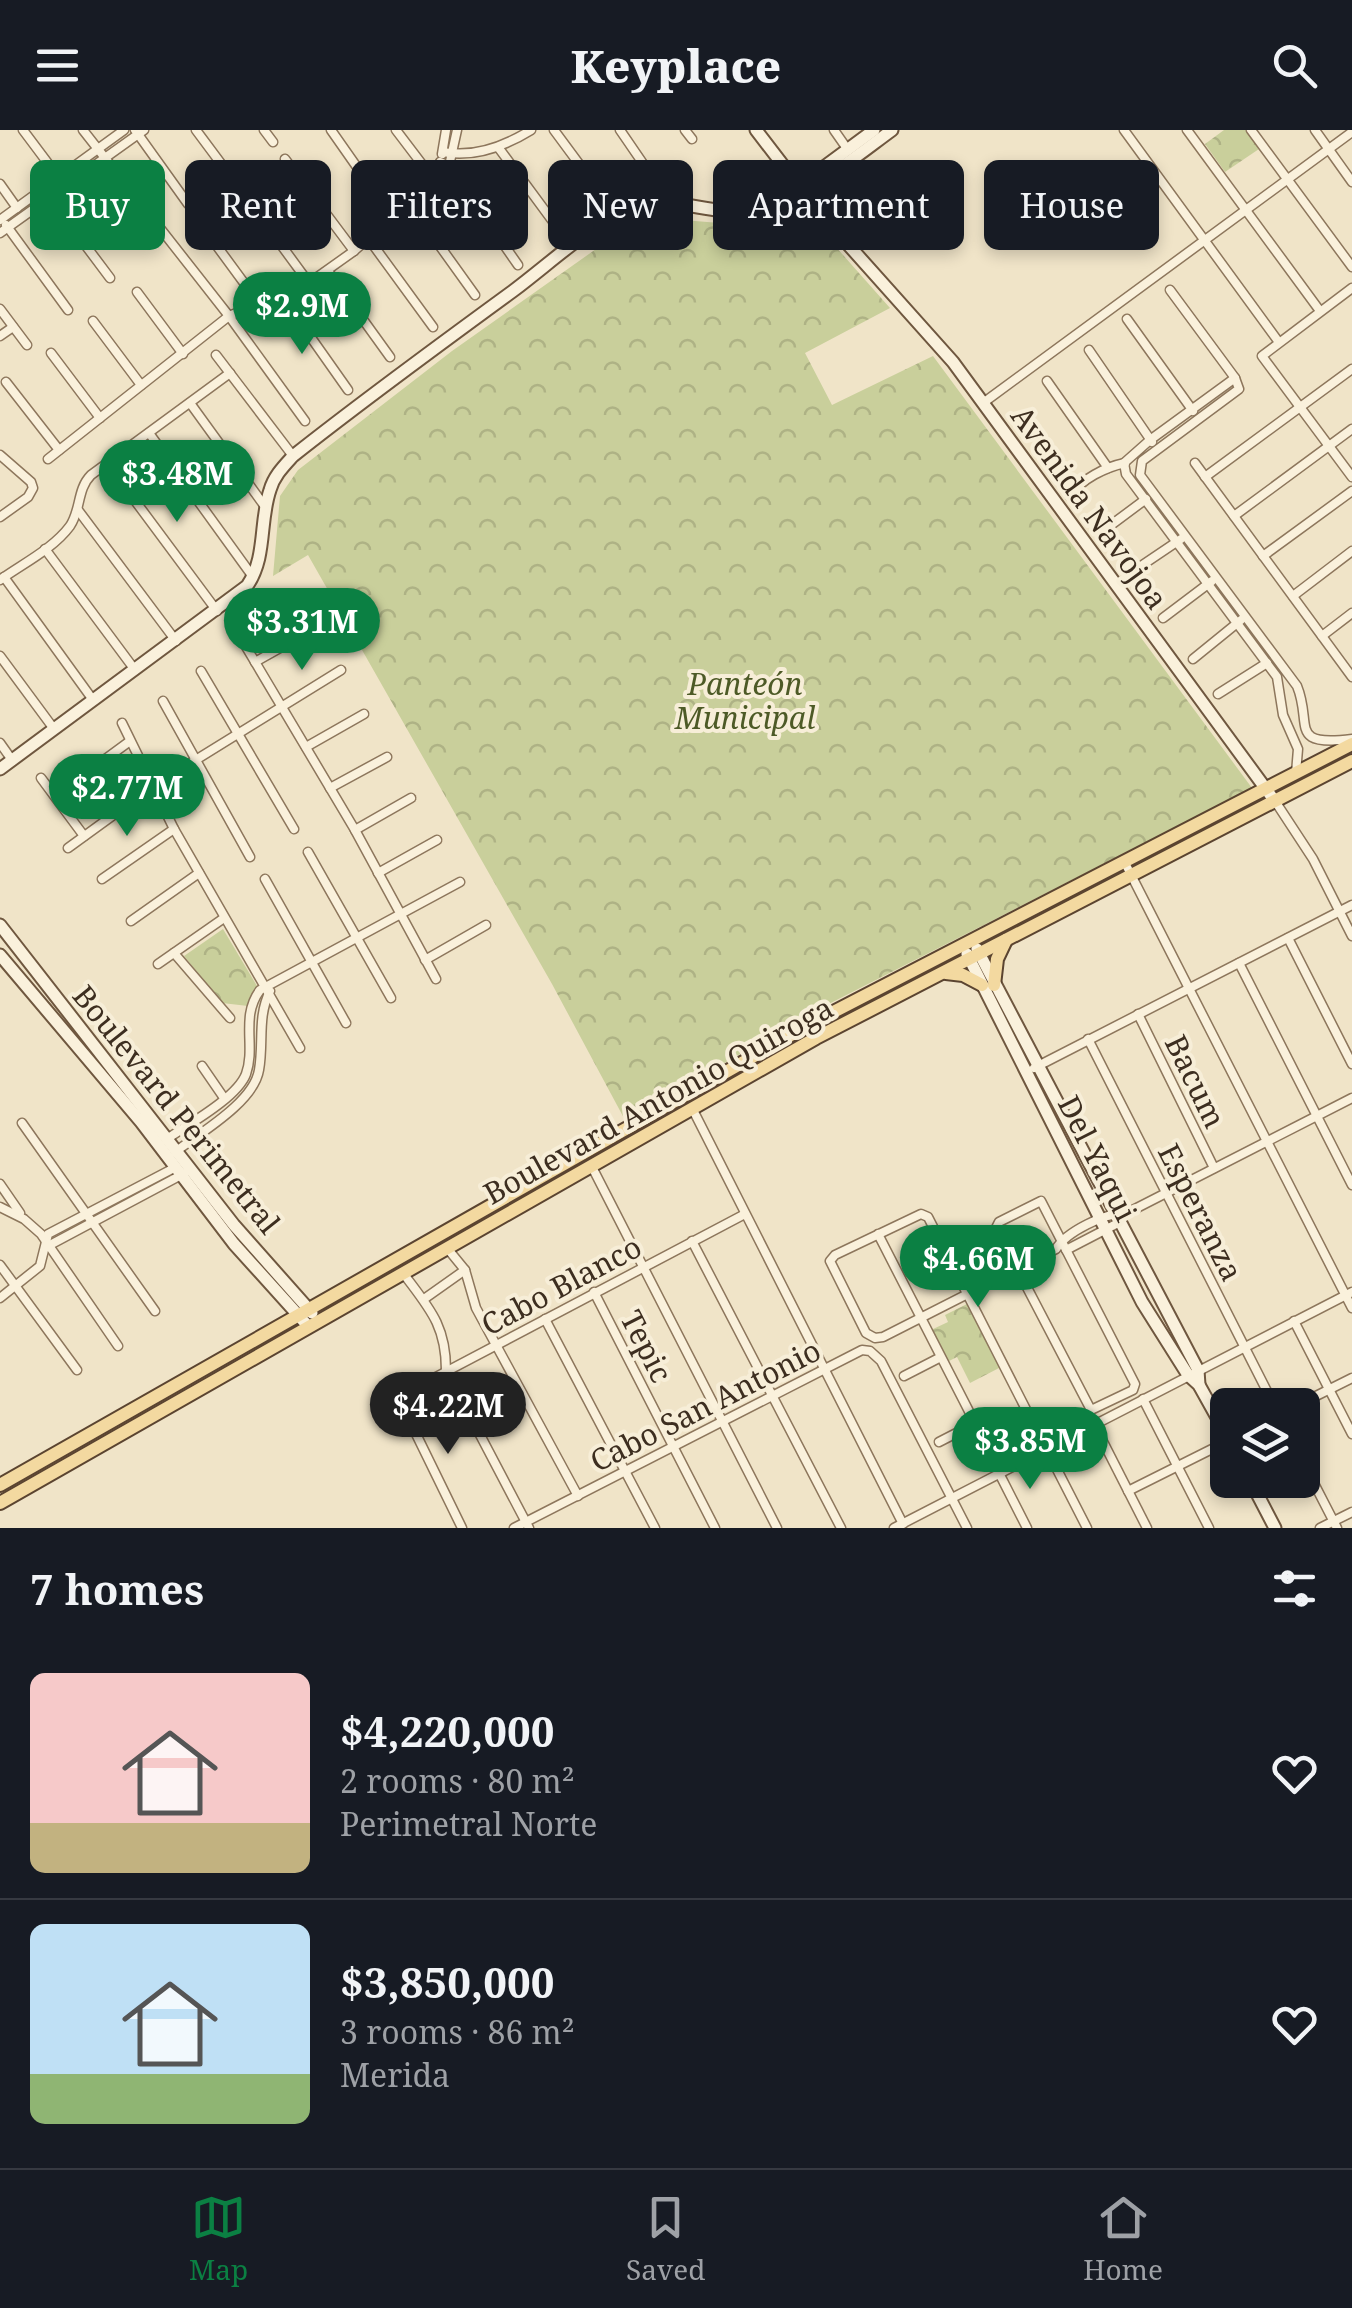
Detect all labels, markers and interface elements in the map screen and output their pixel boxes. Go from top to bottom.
text: Keyplace [571,35,781,96]
icon: menu [30,38,85,93]
icon: search [1267,38,1322,93]
chip: Buy [30,160,165,250]
chip: Rent [185,160,331,250]
chip: Filters [351,160,528,250]
chip: New [548,160,693,250]
chip: Apartment [713,160,964,250]
chip: House [984,160,1159,250]
pin: $2.9M [232,272,372,357]
text: $2.9M [255,283,349,326]
street label: Avenida Navojoa [1002,397,1178,617]
pin: $3.48M [96,440,258,525]
text: $3.48M [121,451,233,494]
pin: $3.31M [221,588,383,673]
text: $3.31M [246,599,358,642]
park label: Panteón Municipal [674,663,815,738]
pin: $2.77M [46,754,208,839]
text: $2.77M [71,765,183,808]
street label: Boulevard Perimetral [64,976,290,1242]
street label: Boulevard Antonio Quiroga [476,987,840,1213]
street label: Bacum [1156,1028,1236,1134]
street label: Del Yaqui [1049,1088,1147,1228]
street label: Esperanza [1149,1136,1253,1288]
pin: $4.66M [897,1225,1059,1310]
street label: Cabo Blanco [474,1226,648,1344]
text: $4.66M [922,1236,1034,1279]
street label: Tepic [612,1303,682,1389]
street label: Cabo San Antonio [583,1329,827,1481]
pin: $4.22M [367,1372,529,1457]
text: $4.22M [392,1383,504,1426]
map controls [1210,1388,1320,1498]
button: layers [1210,1388,1320,1498]
pin: $3.85M [949,1407,1111,1492]
text: $3.85M [974,1418,1086,1461]
text: 7 homes [30,1560,204,1617]
icon: filters [1267,1561,1322,1616]
text: $4,220,000 [340,1702,555,1759]
icon: home [110,1713,230,1833]
icon: heart [1267,1746,1322,1801]
text: 2 rooms · 80 m² [340,1759,575,1802]
text: Perimetral Norte [340,1802,597,1845]
text: $3,850,000 [340,1953,555,2010]
icon: home [110,1964,230,2084]
icon: heart [1267,1997,1322,2052]
text: 3 rooms · 86 m² [340,2010,575,2053]
text: Merida [340,2053,450,2096]
tab: Map [189,2190,248,2288]
tab: Saved [626,2190,705,2288]
tab: Home [1083,2190,1163,2288]

